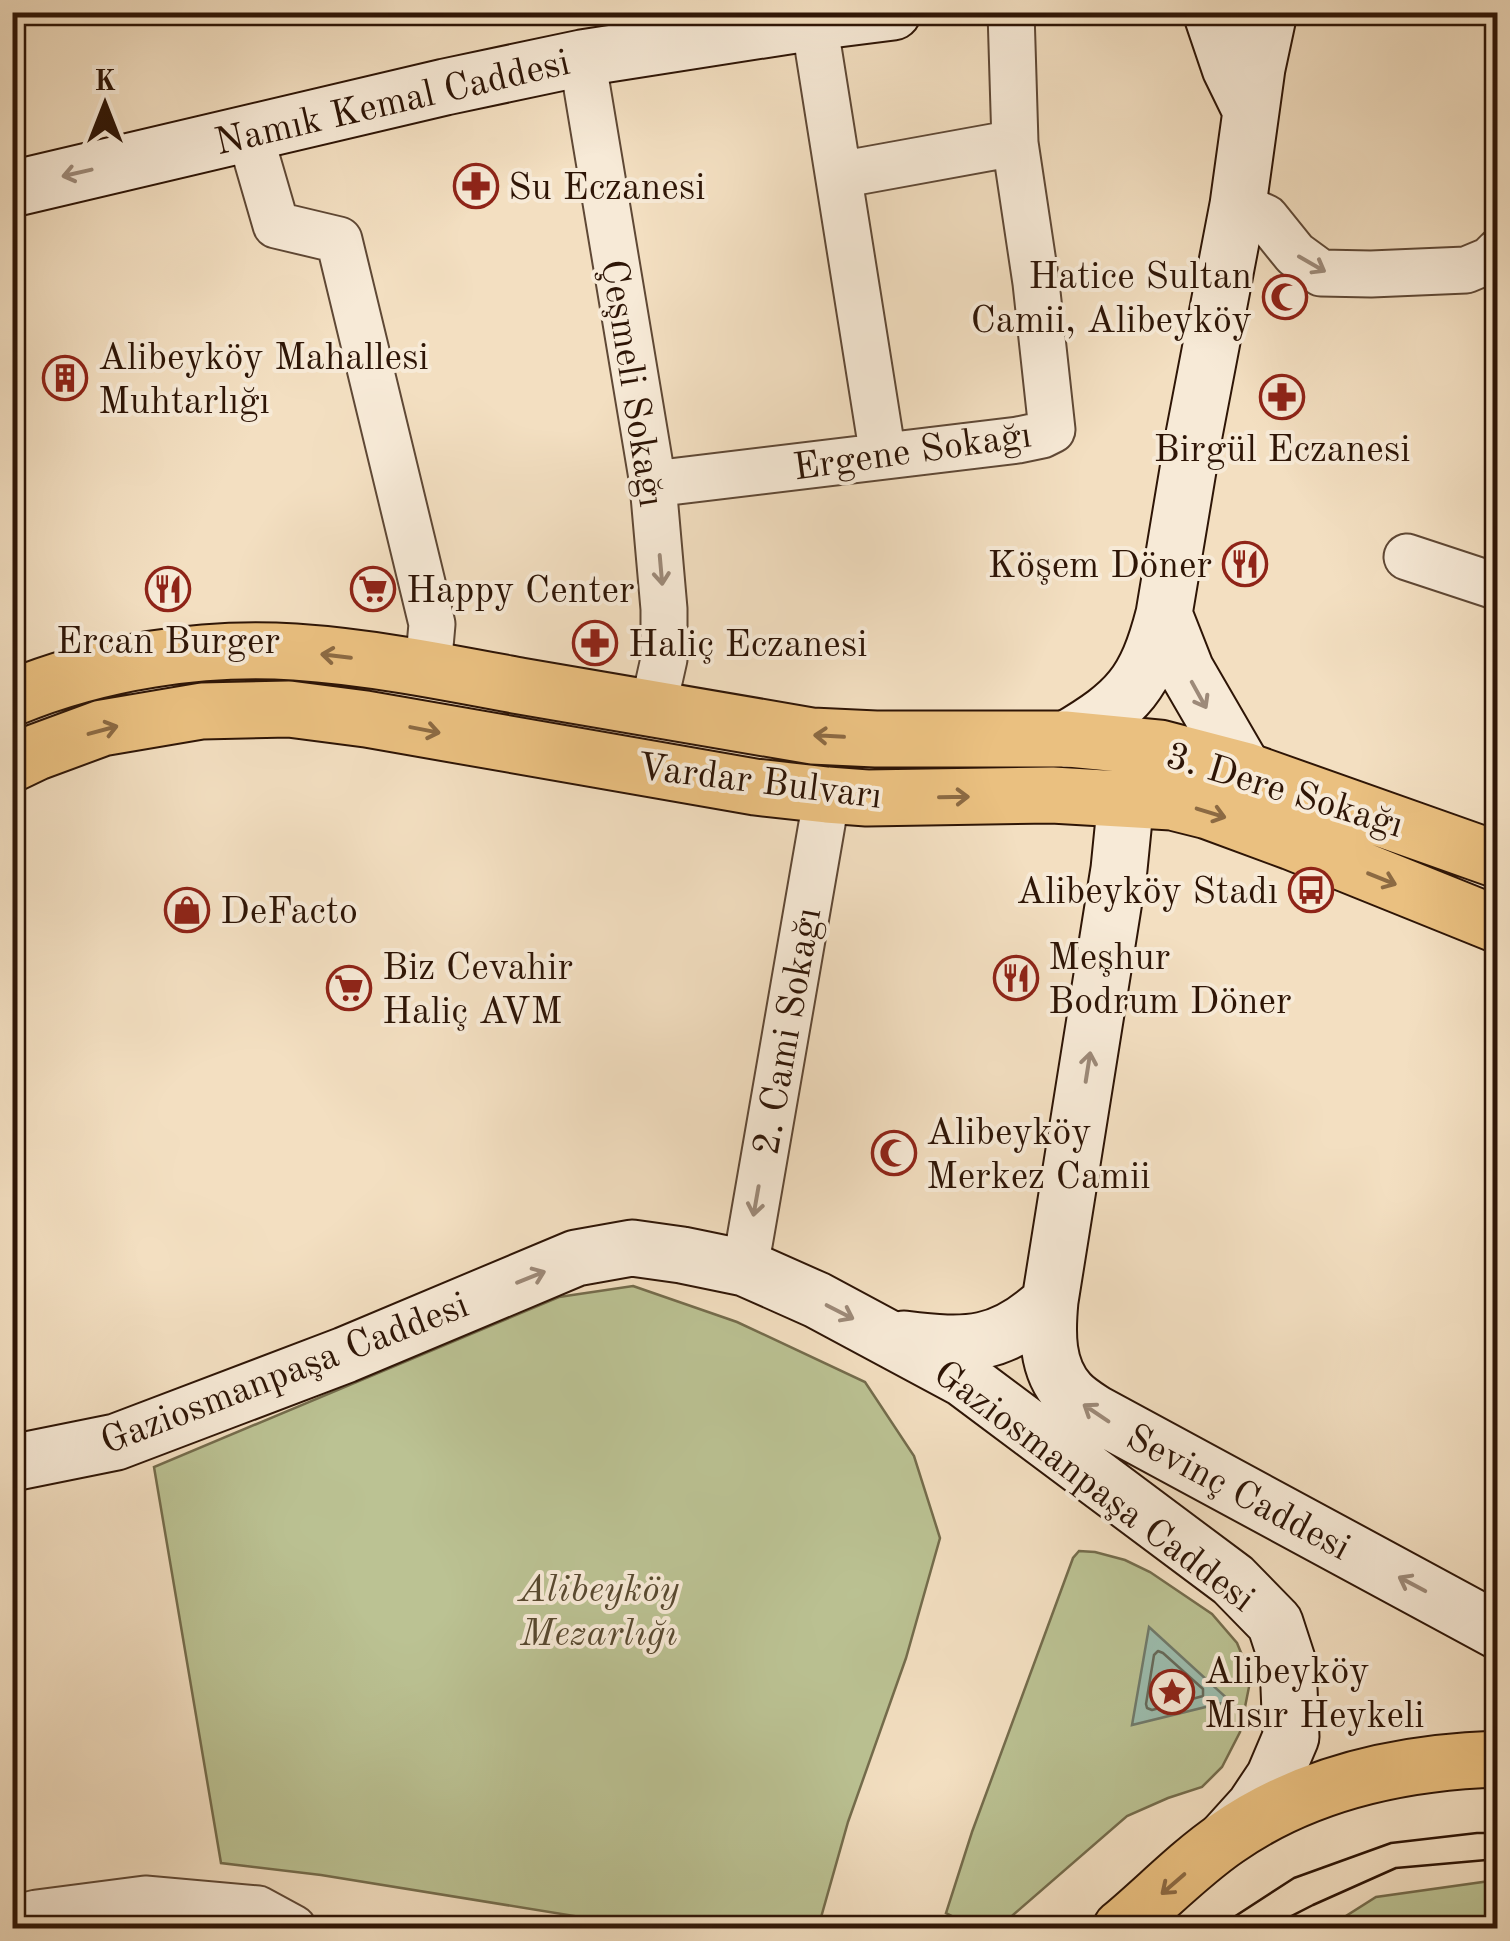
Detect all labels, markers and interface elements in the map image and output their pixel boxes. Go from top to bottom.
street label: Namık Kemal Caddesi [212,45,574,163]
north arrow [55,55,155,155]
text: K [94,69,116,97]
pharmacy icon: Su Eczanesi [453,163,499,209]
one-way arrow [62,165,94,183]
place label: Su Eczanesi [508,170,706,208]
one-way arrow [1297,255,1326,275]
street label: Çeşmeli Sokağı [593,257,669,510]
place label: Hatice Sultan Camii, Alibeyköy [970,259,1252,341]
mosque icon: Hatice Sultan Camii, Alibeyköy [1262,274,1308,320]
place label: Alibeyköy Mahallesi Muhtarlığı [98,340,429,422]
building icon: Alibeyköy Mahallesi Muhtarlığı [42,355,88,401]
pharmacy icon: Birgül Eczanesi [1259,374,1305,420]
street label: Ergene Sokağı [791,417,1034,488]
place label: Birgül Eczanesi [1154,432,1410,470]
restaurant icon: Köşem Döner [1222,541,1268,587]
place label: Köşem Döner [988,548,1212,586]
one-way arrow [651,553,670,585]
restaurant icon: Ercan Burger [145,566,191,612]
supermarket icon: Happy Center [350,566,396,612]
place label: Happy Center [406,573,635,611]
pharmacy icon: Haliç Eczanesi [572,620,618,666]
place label: Ercan Burger [56,624,280,662]
place label: Haliç Eczanesi [628,627,867,665]
one-way arrow [320,647,353,665]
one-way arrow [1190,679,1209,709]
one-way arrow [87,719,118,738]
one-way arrow [408,721,440,740]
one-way arrow [814,727,846,746]
street label: 3. Dere Sokağı [1161,738,1407,846]
street label: Vardar Bulvarı [635,749,884,817]
one-way arrow [938,787,970,806]
one-way arrow [1194,805,1226,823]
bus stop icon: Alibeyköy Stadı [1288,867,1334,913]
one-way arrow [1366,871,1397,889]
place label: Alibeyköy Stadı [1016,874,1278,912]
shop icon: DeFacto [164,887,210,933]
place label: DeFacto [220,894,358,932]
street label: 2. Cami Sokağı [749,905,829,1158]
place label: Meşhur Bodrum Döner [1048,940,1292,1022]
place label: Biz Cevahir Haliç AVM [382,950,573,1032]
restaurant icon: Meşhur Bodrum Döner [993,955,1039,1001]
supermarket icon: Biz Cevahir Haliç AVM [326,965,372,1011]
one-way arrow [1079,1051,1098,1083]
place label: Alibeyköy Merkez Camii [926,1115,1150,1197]
mosque icon: Alibeyköy Merkez Camii [871,1130,917,1176]
one-way arrow [746,1184,765,1217]
one-way arrow [515,1266,546,1284]
street label: Gaziosmanpaşa Caddesi [96,1287,474,1462]
one-way arrow [825,1303,855,1322]
street label: Gaziosmanpaşa Caddesi [926,1355,1261,1620]
one-way arrow [1082,1402,1110,1423]
street label: Sevinç Caddesi [1119,1419,1356,1568]
park label: Alibeyköy Mezarlığı [517,1572,680,1654]
one-way arrow [1398,1573,1428,1593]
place label: Alibeyköy Mısır Heykeli [1204,1654,1424,1736]
place icon: Alibeyköy Mısır Heykeli [1149,1669,1195,1715]
one-way arrow [1160,1873,1186,1895]

